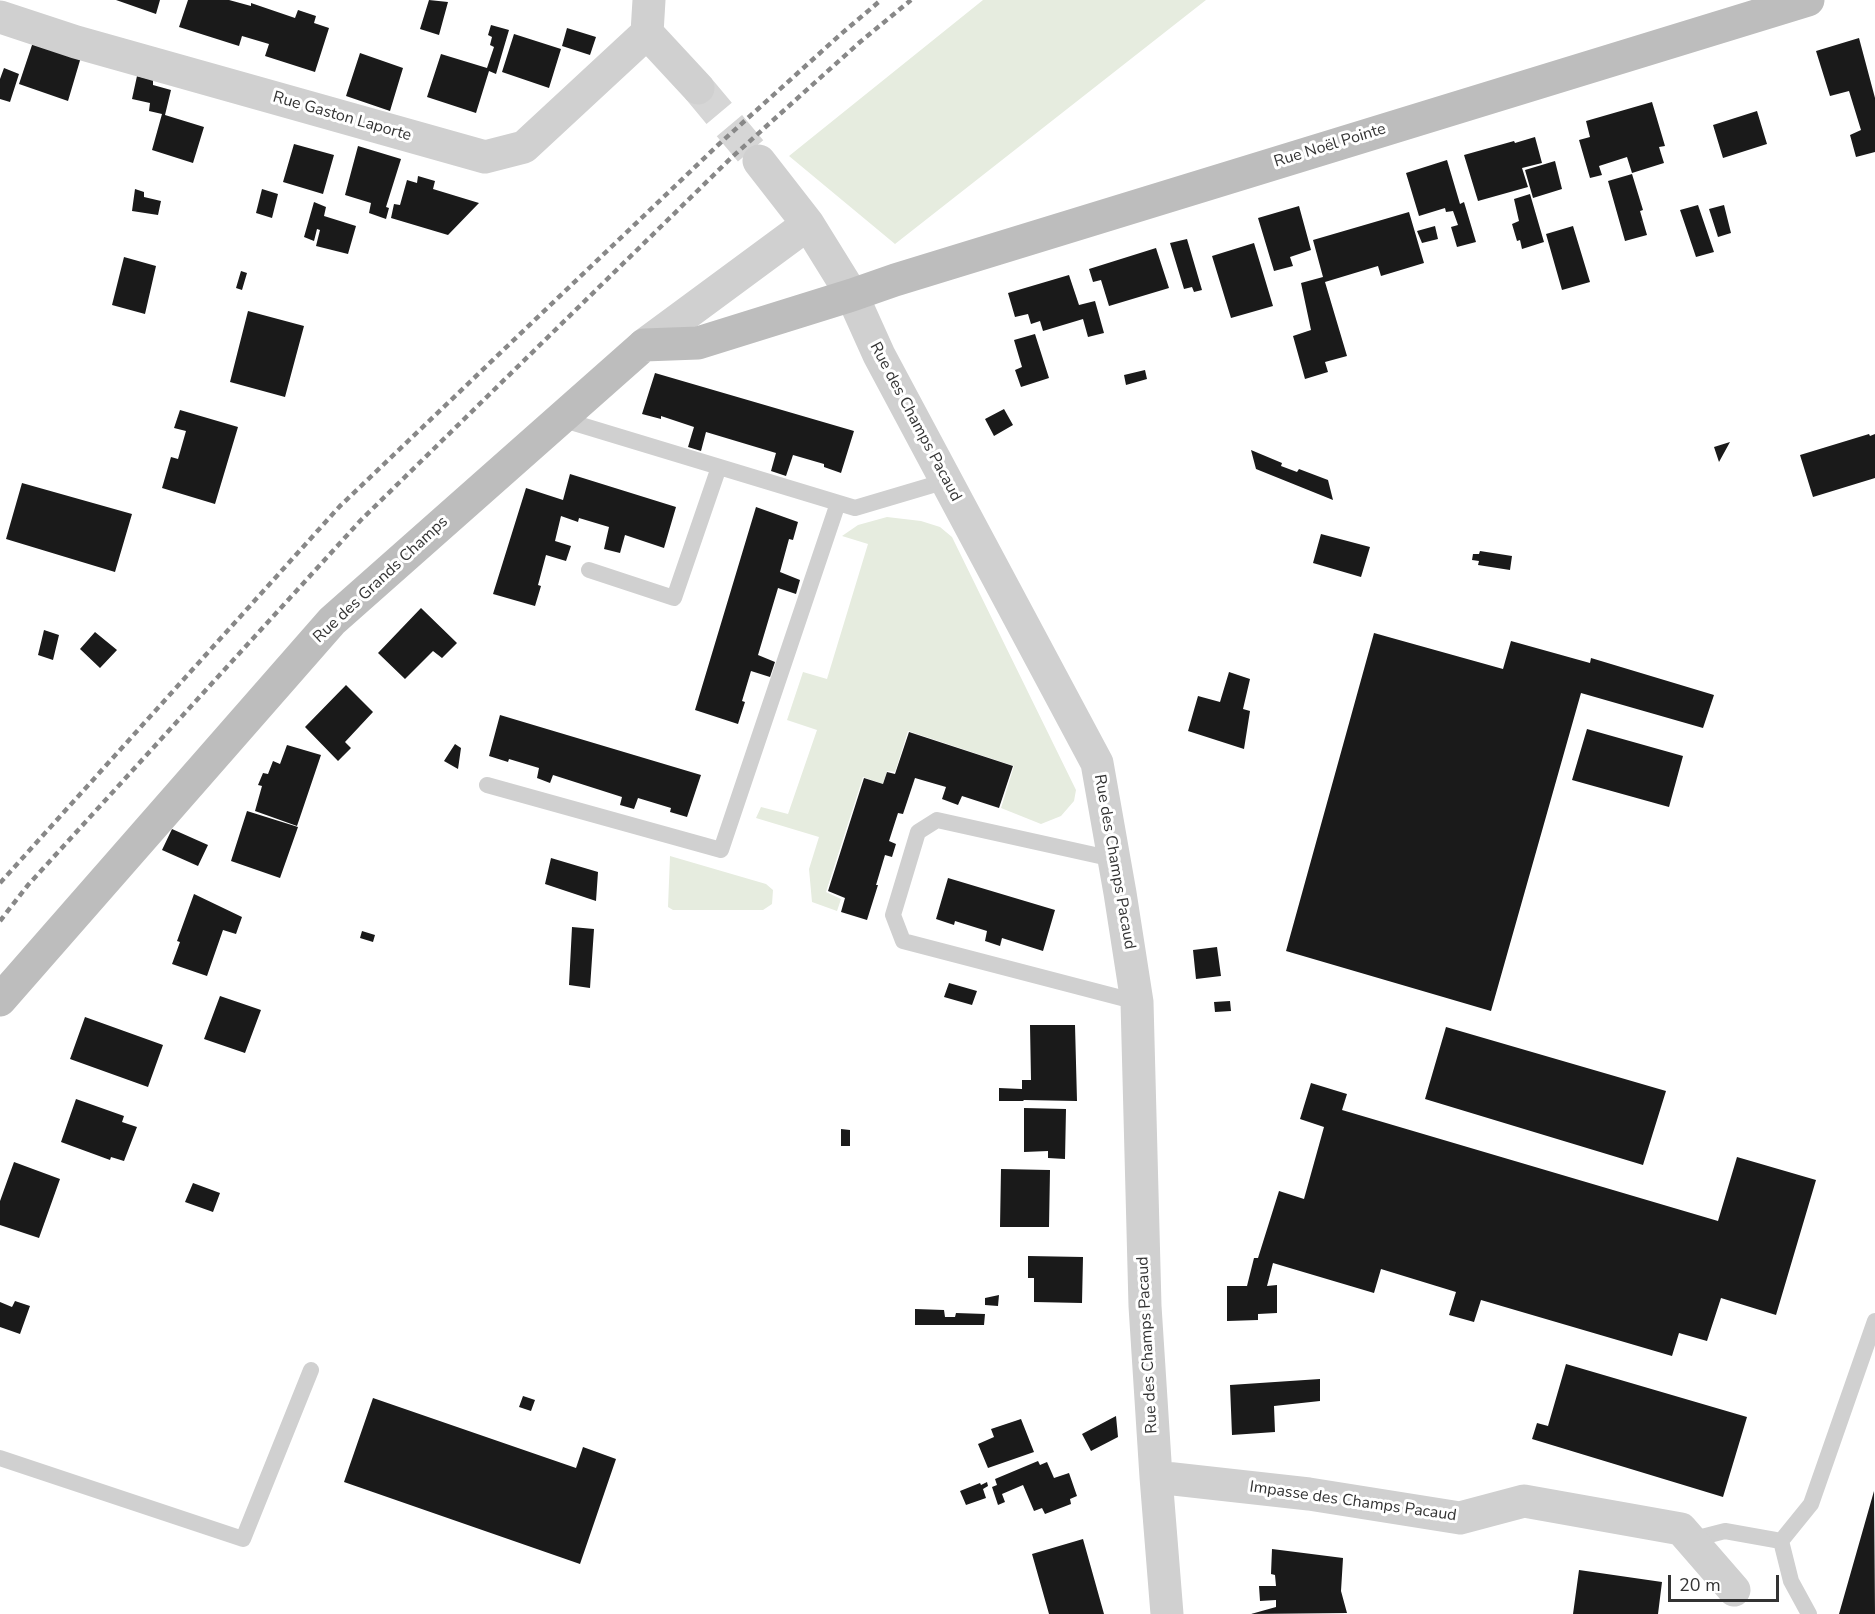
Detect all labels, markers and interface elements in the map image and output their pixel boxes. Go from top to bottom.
street label: Rue Gaston Laporte [271,88,413,146]
street label: Rue Noël Pointe [1272,120,1388,172]
street label: Rue des Champs Pacaud [865,339,965,505]
street label: Rue des Grands Champs [310,513,452,647]
street label: Rue des Champs Pacaud [1089,773,1139,951]
street label: Rue des Champs Pacaud [1134,1256,1162,1434]
street label: Impasse des Champs Pacaud [1248,1478,1458,1526]
scale bar [1671,1563,1782,1601]
text: 20 m [1679,1573,1721,1597]

